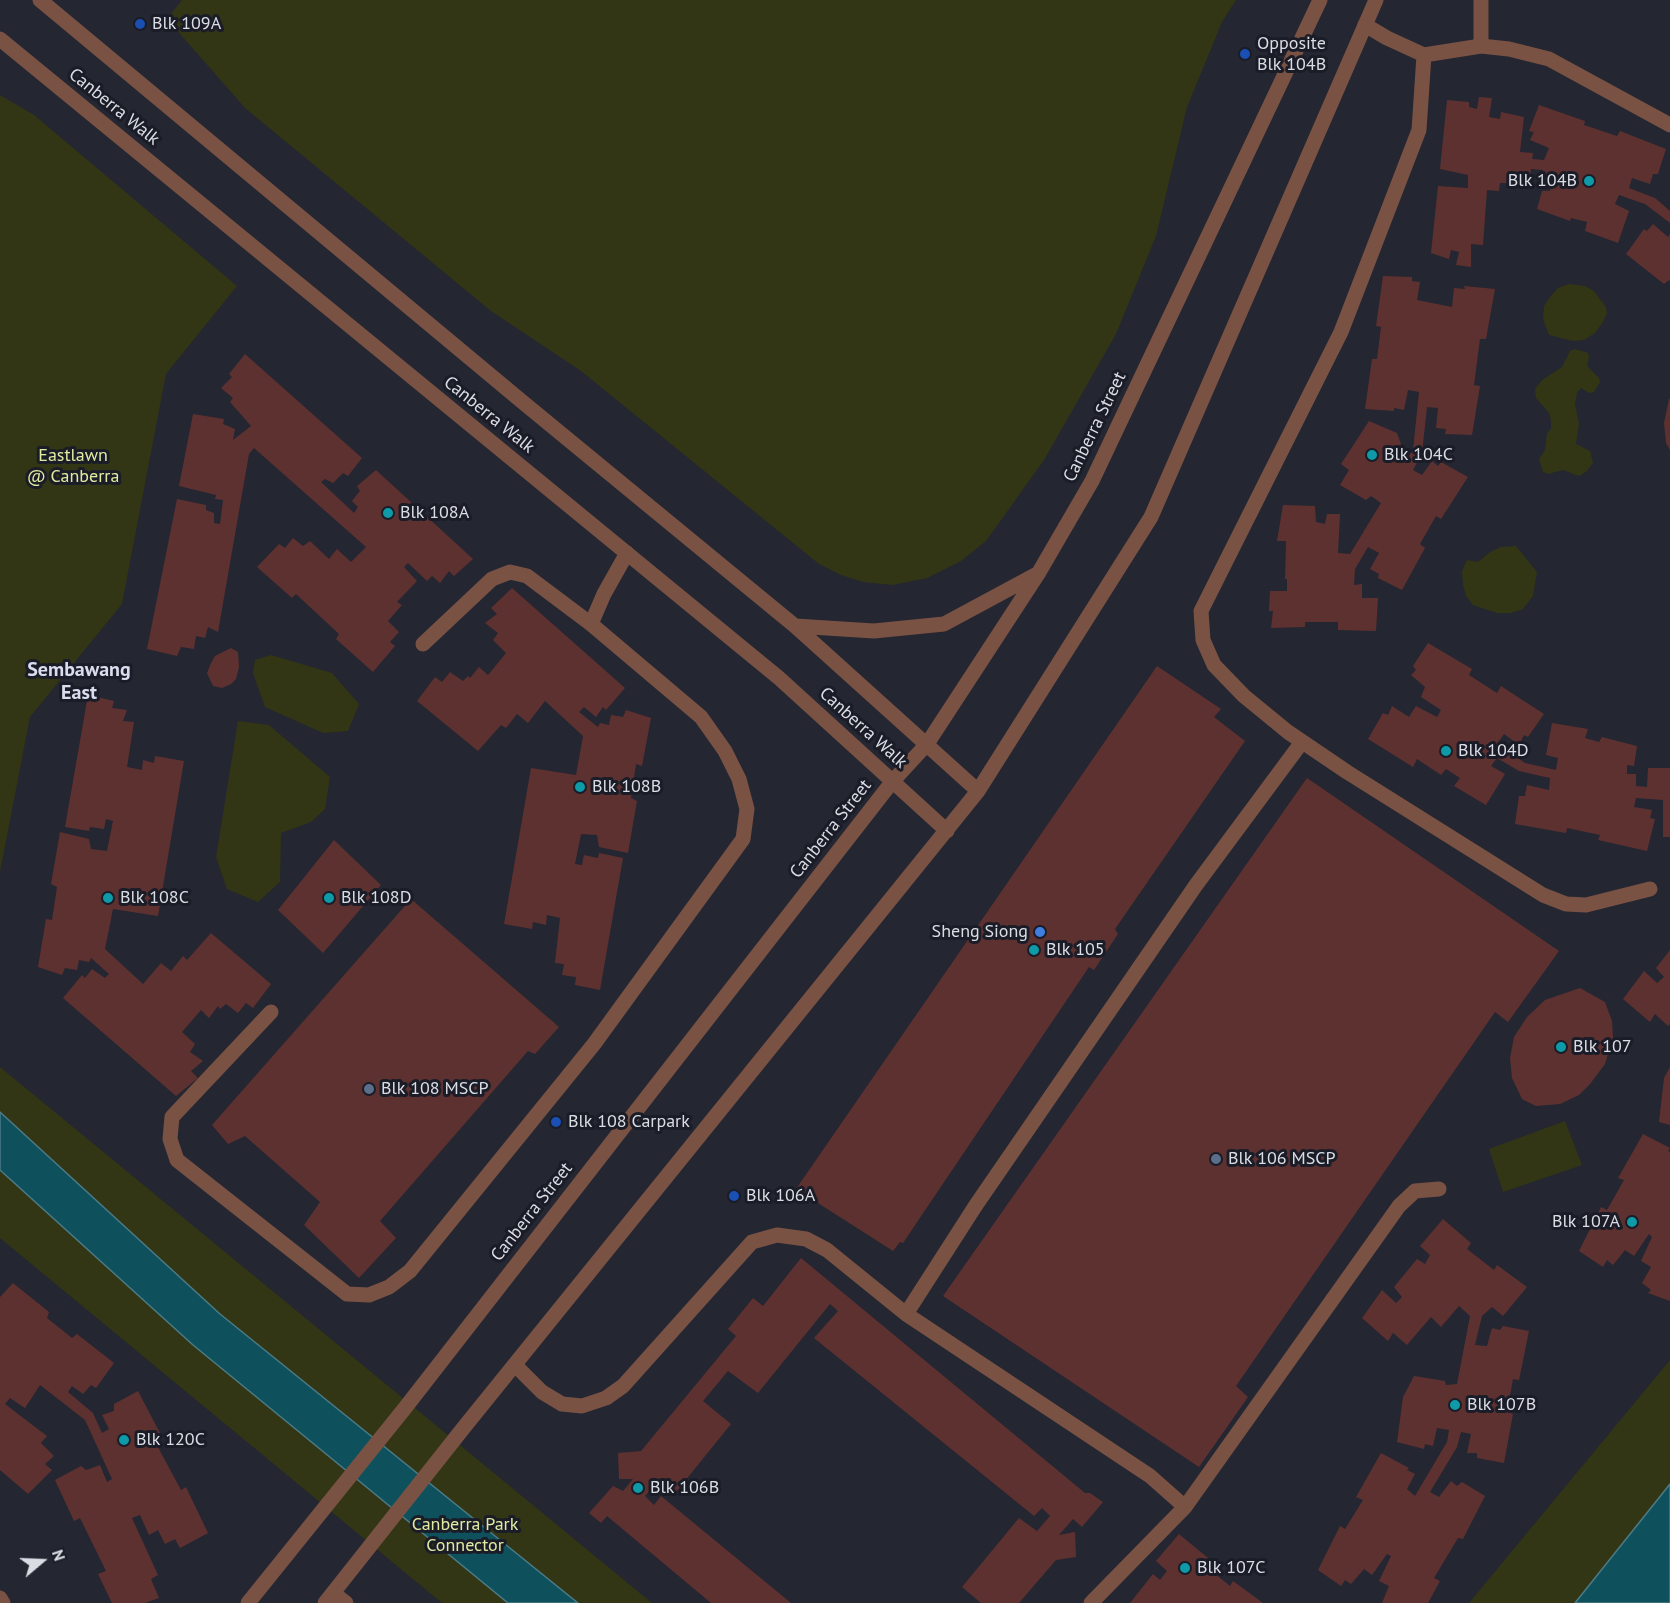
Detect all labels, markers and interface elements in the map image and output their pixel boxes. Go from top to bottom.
place label: Blk 109A [152,13,221,35]
marker: Blk 109A [133,17,147,31]
place label: Opposite Blk 104B [1257,33,1326,76]
marker: Opposite Blk 104B [1238,47,1252,61]
street label: Canberra Walk [64,64,164,150]
place label: Blk 104B [1508,170,1577,192]
marker: Blk 104B [1582,174,1596,188]
street label: Canberra Street [1059,369,1131,485]
street label: Canberra Walk [439,372,539,458]
place label: Blk 104C [1384,444,1453,466]
park label: Eastlawn @ Canberra [27,445,119,488]
marker: Blk 104C [1365,448,1379,462]
place label: Blk 108A [400,502,469,524]
marker: Blk 108A [381,506,395,520]
district label: Sembawang East [27,658,131,705]
street label: Canberra Walk [815,683,911,773]
place label: Blk 104D [1458,740,1528,762]
marker: Blk 104D [1439,744,1453,758]
street label: Canberra Street [786,775,876,883]
place label: Blk 108B [592,776,661,798]
marker: Blk 108B [573,780,587,794]
place label: Blk 108C [120,887,189,909]
place label: Blk 108D [341,887,411,909]
marker: Blk 108C [101,891,115,905]
marker: Blk 108D [322,891,336,905]
place label: Sheng Siong [932,921,1028,943]
marker: Sheng Siong [1033,925,1047,939]
place label: Blk 105 [1046,939,1105,961]
marker: Blk 105 [1027,943,1041,957]
place label: Blk 107 [1573,1036,1632,1058]
marker: Blk 107 [1554,1040,1568,1054]
place label: Blk 108 MSCP [381,1078,489,1100]
marker: Blk 108 MSCP [362,1082,376,1096]
place label: Blk 108 Carpark [568,1111,690,1133]
marker: Blk 108 Carpark [549,1115,563,1129]
place label: Blk 106 MSCP [1228,1148,1336,1170]
marker: Blk 106 MSCP [1209,1152,1223,1166]
street label: Canberra Street [487,1158,577,1266]
place label: Blk 106A [746,1185,815,1207]
marker: Blk 106A [727,1189,741,1203]
place label: Blk 107A [1552,1211,1620,1233]
marker: Blk 107A [1625,1215,1639,1229]
place label: Blk 107B [1467,1394,1536,1416]
marker: Blk 107B [1448,1398,1462,1412]
place label: Blk 120C [136,1429,205,1451]
marker: Blk 120C [117,1433,131,1447]
place label: Blk 106B [650,1477,719,1499]
marker: Blk 106B [631,1481,645,1495]
park label: Canberra Park Connector [412,1514,518,1556]
north arrow [12,1531,72,1591]
text: N [48,1547,70,1563]
place label: Blk 107C [1197,1557,1266,1579]
marker: Blk 107C [1178,1561,1192,1575]

